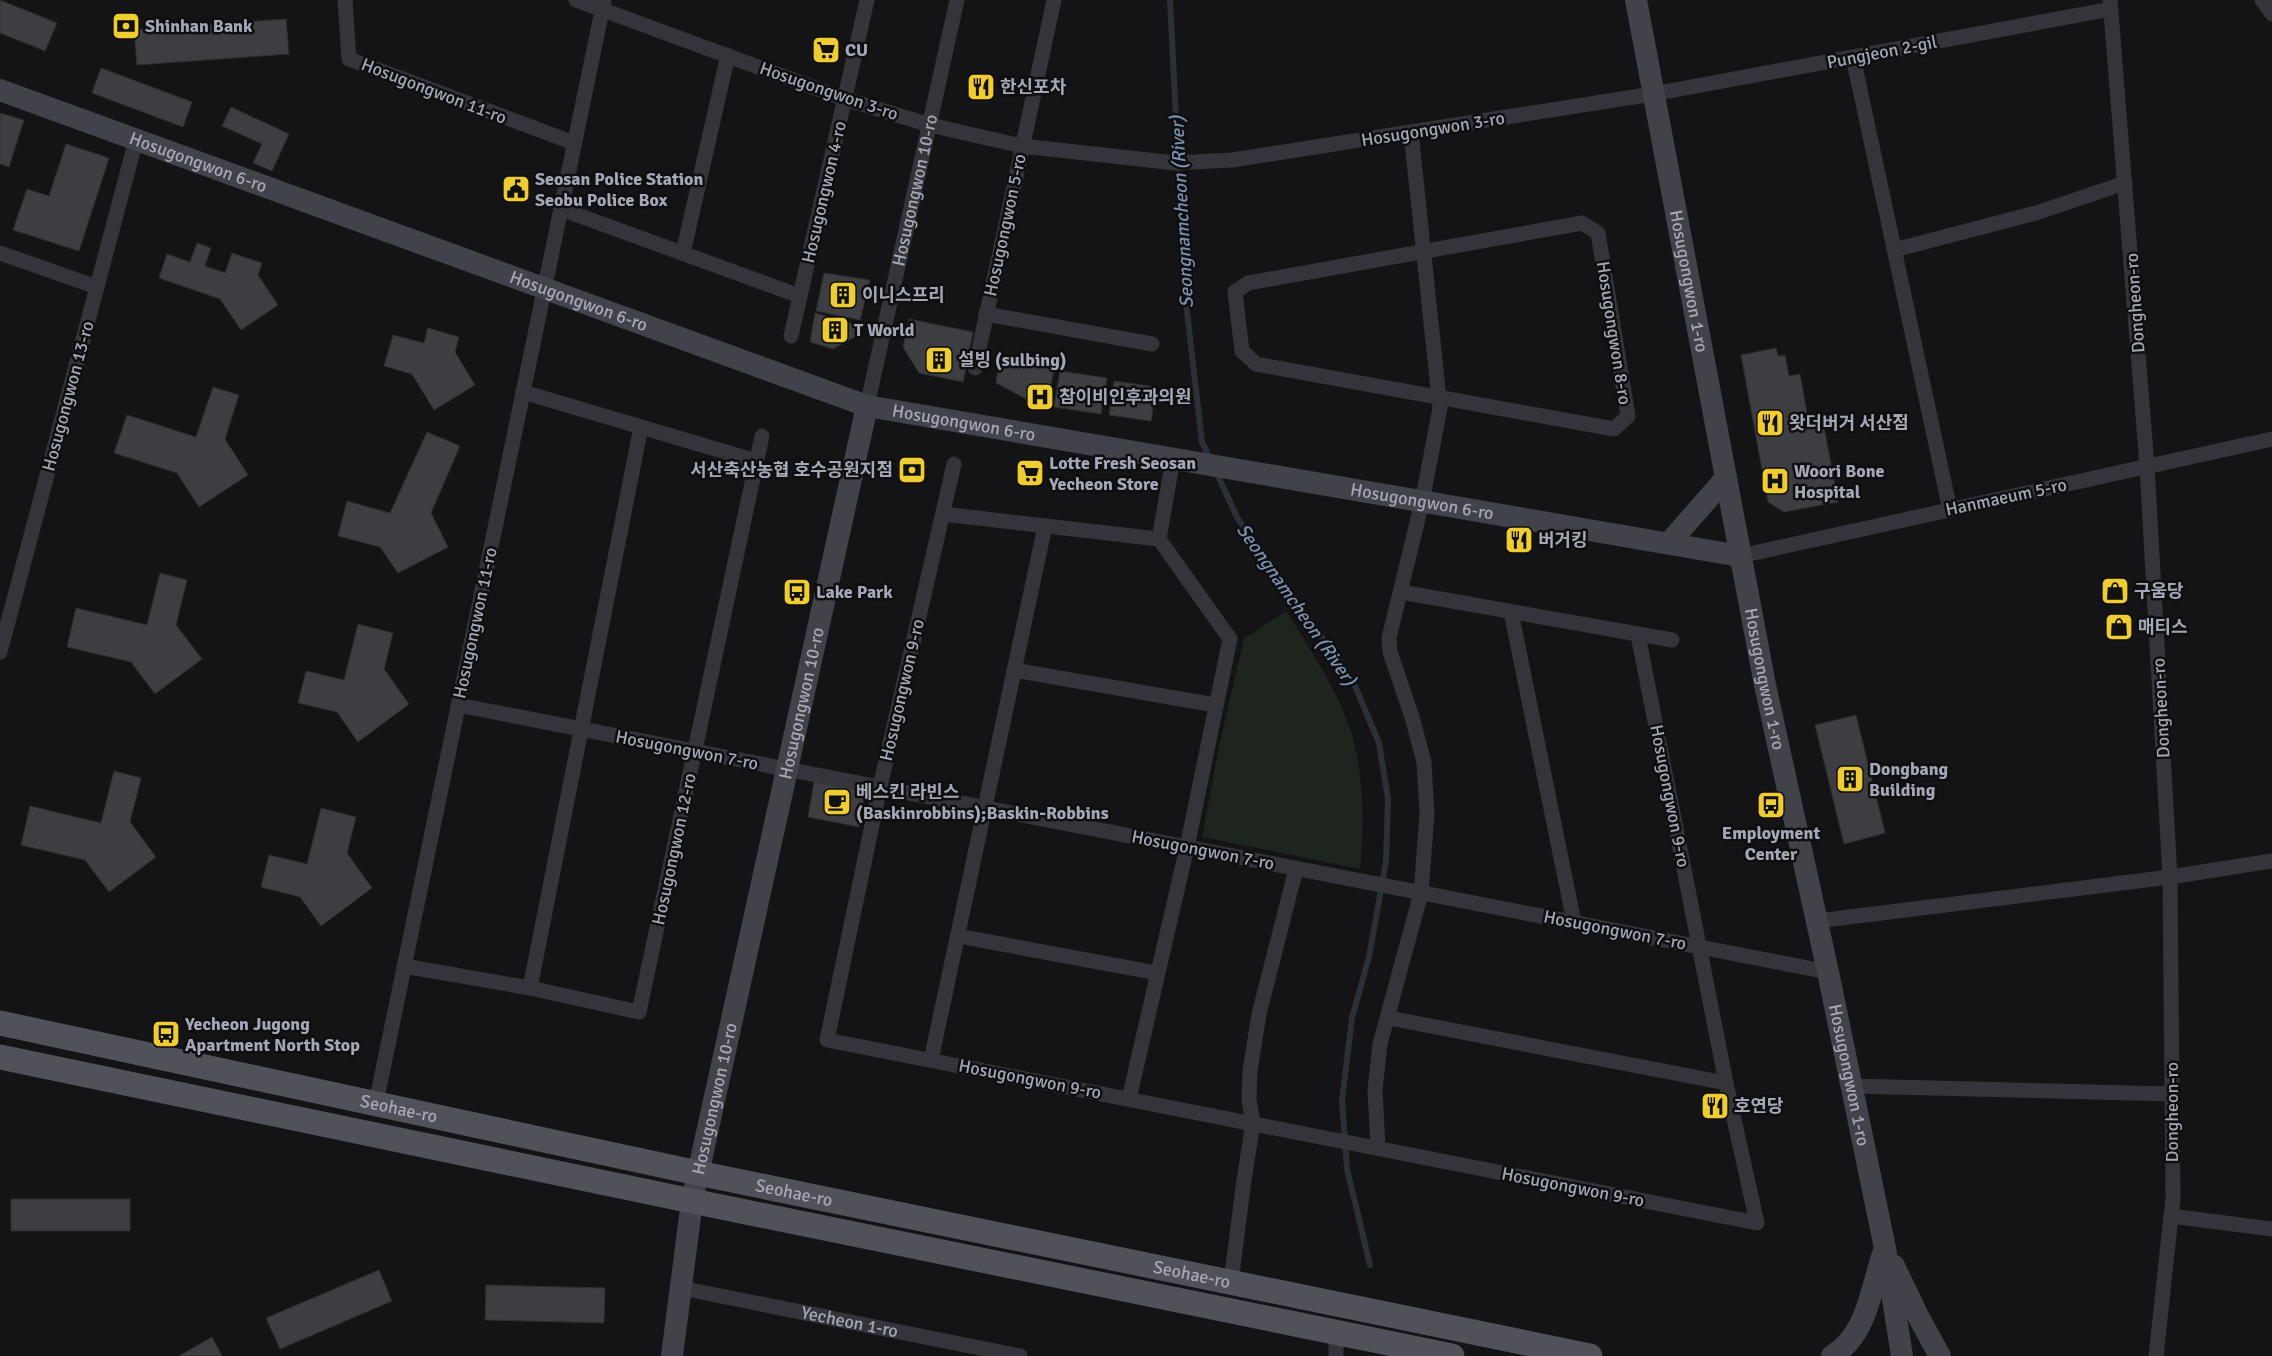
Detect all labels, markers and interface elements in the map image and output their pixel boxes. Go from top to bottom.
bank icon: Shinhan Bank [111,11,141,41]
place label: Shinhan Bank [145,15,253,37]
street label: Pungjeon 2-gil [1825,31,1939,73]
supermarket icon: CU [811,35,841,65]
place label: CU [845,39,868,61]
street label: Hosugongwon 11-ro [358,53,510,129]
street label: Hosugongwon 3-ro [757,57,901,125]
restaurant icon: 한신포차 [966,72,996,102]
place label: 한신포차 [1000,76,1067,98]
street label: Hosugongwon 3-ro [1360,107,1506,151]
street label: Hosugongwon 10-ro [887,112,942,268]
water label: Seongnamcheon (River) [1165,114,1199,309]
street label: Hosugongwon 4-ro [797,119,851,265]
street label: Hosugongwon 6-ro [126,127,270,197]
street label: Hosugongwon 5-ro [979,152,1031,298]
place label: Seosan Police Station Seobu Police Box [535,168,703,211]
public building icon: Seosan Police Station Seobu Police Box [501,174,531,204]
street label: Hosugongwon 1-ro [1665,208,1713,354]
street label: Dongheon-ro [2121,252,2149,354]
street label: Hosugongwon 8-ro [1592,260,1636,406]
street label: Hosugongwon 6-ro [507,266,651,336]
building icon: 이니스프리 [828,280,858,310]
place label: 이니스프리 [862,284,945,306]
building icon: T World [820,315,850,345]
street label: Hosugongwon 13-ro [37,318,99,474]
place label: T World [854,319,915,341]
building icon: 설빙 (sulbing) [924,345,954,375]
place label: 설빙 (sulbing) [958,349,1067,371]
hospital icon: 참이비인후과의원 [1025,382,1055,412]
place label: 참이비인후과의원 [1059,386,1191,408]
street label: Hosugongwon 6-ro [890,399,1037,446]
restaurant icon: 왓더버거 서산점 [1755,408,1785,438]
place label: 왓더버거 서산점 [1789,412,1909,434]
place label: Lotte Fresh Seosan Yecheon Store [1048,452,1196,495]
bank icon: 서산축산농협 호수공원지점 [897,455,927,485]
supermarket icon: Lotte Fresh Seosan Yecheon Store [1015,458,1045,488]
place label: 서산축산농협 호수공원지점 [690,459,893,481]
place label: Woori Bone Hospital [1794,460,1884,503]
hospital icon: Woori Bone Hospital [1760,466,1790,496]
street label: Hanmaeum 5-ro [1943,473,2069,521]
street label: Hosugongwon 6-ro [1349,478,1495,525]
water label: Seongnamcheon (River) [1231,519,1362,691]
restaurant icon: 버거킹 [1504,525,1534,555]
place label: 버거킹 [1538,529,1588,551]
street label: Hosugongwon 11-ro [448,545,502,701]
shop icon: 구움당 [2100,576,2130,606]
bus stop icon: Lake Park [782,577,812,607]
place label: 구움당 [2134,580,2184,602]
place label: Lake Park [816,581,893,603]
street label: Hosugongwon 1-ro [1740,606,1790,752]
shop icon: 매티스 [2104,612,2134,642]
place label: 매티스 [2138,616,2188,638]
street label: Hosugongwon 9-ro [875,617,929,763]
street label: Hosugongwon 10-ro [774,625,829,781]
street label: Dongheon-ro [2147,657,2175,759]
street label: Hosugongwon 9-ro [1645,723,1695,869]
street label: Hosugongwon 7-ro [614,725,760,775]
place label: Dongbang Building [1869,758,1949,801]
building icon: Dongbang Building [1835,764,1865,794]
street label: Hosugongwon 12-ro [647,771,701,927]
place label: 베스킨 라빈스 (Baskinrobbins);Baskin-Robbins [856,781,1109,824]
cafe icon: 베스킨 라빈스 (Baskinrobbins);Baskin-Robbins [822,787,852,817]
bus stop icon: Employment Center [1756,790,1786,820]
place label: Employment Center [1722,822,1820,865]
street label: Hosugongwon 7-ro [1130,825,1276,875]
street label: Hosugongwon 7-ro [1542,905,1688,955]
street label: Hosugongwon 1-ro [1824,1002,1875,1148]
place label: Yecheon Jugong Apartment North Stop [184,1013,360,1056]
bus stop icon: Yecheon Jugong Apartment North Stop [151,1019,181,1049]
street label: Hosugongwon 10-ro [687,1021,742,1177]
street label: Hosugongwon 9-ro [957,1054,1103,1104]
street label: Dongheon-ro [2161,1062,2183,1162]
street label: Seohae-ro [358,1090,439,1128]
restaurant icon: 호연당 [1700,1091,1730,1121]
place label: 호연당 [1734,1095,1784,1117]
street label: Hosugongwon 9-ro [1500,1162,1646,1212]
street label: Seohae-ro [754,1174,835,1211]
street label: Seohae-ro [1151,1256,1232,1293]
street label: Yecheon 1-ro [799,1301,900,1342]

